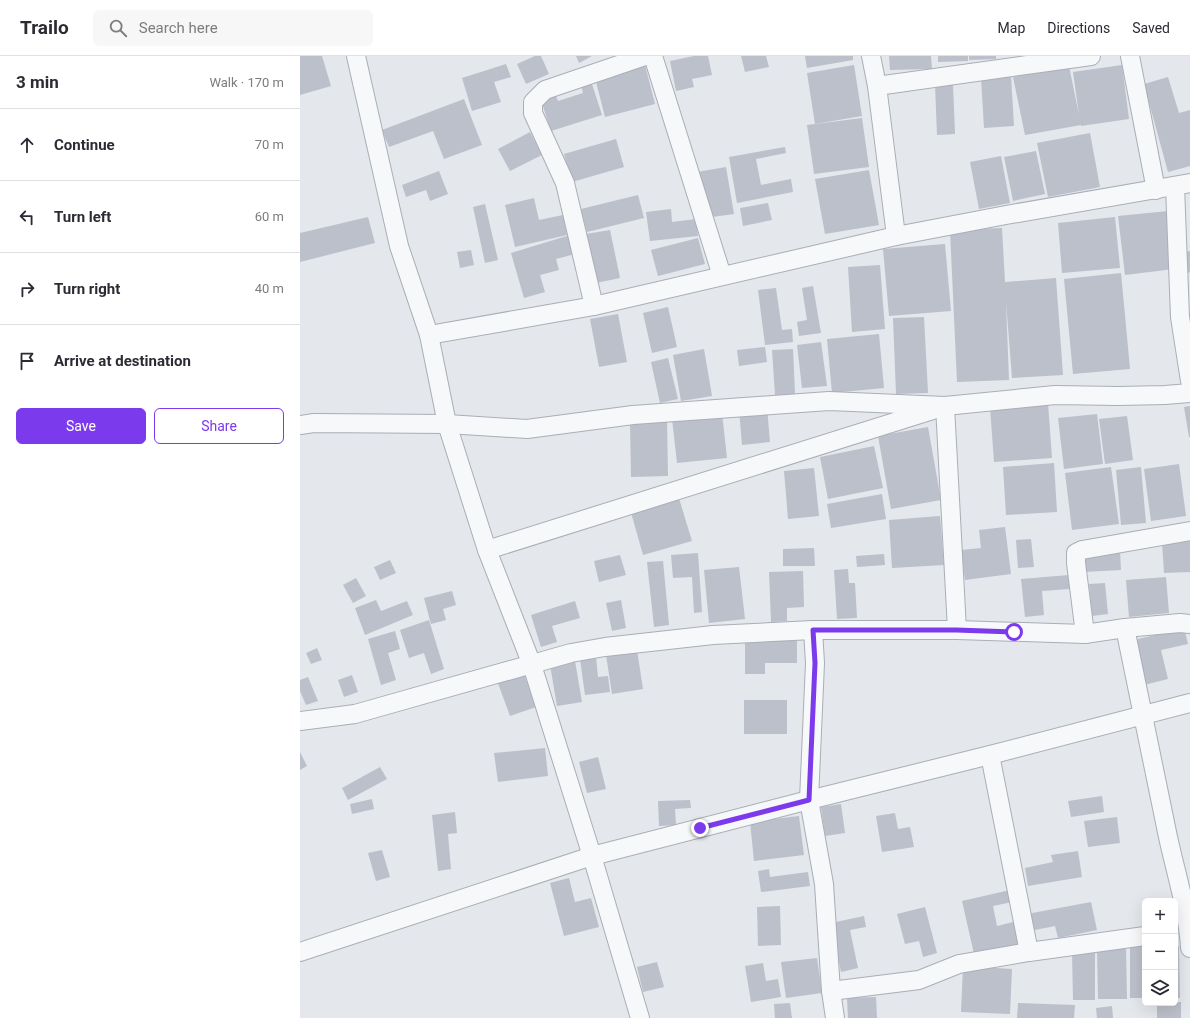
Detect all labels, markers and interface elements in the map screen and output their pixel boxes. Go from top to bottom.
search box [93,10,373,46]
text: Trailo [20,16,69,39]
icon: search [107,17,129,39]
text: Search here [139,19,218,37]
text: Map [998,20,1025,36]
text: Directions [1047,20,1110,36]
text: Saved [1132,20,1170,36]
text: 3 min [16,72,59,92]
text: Walk · 170 m [209,75,284,90]
icon: ahead [16,134,38,156]
text: Continue [54,136,115,154]
text: 70 m [255,137,284,152]
icon: left [16,206,38,228]
text: Turn left [54,208,111,226]
text: 60 m [255,209,284,224]
icon: right [16,278,38,300]
text: Turn right [54,280,120,298]
text: 40 m [255,281,284,296]
icon: arrive [16,350,38,372]
text: Arrive at destination [54,352,191,370]
button: Save [16,408,146,444]
button: Share [154,408,284,444]
route start [1005,623,1023,641]
route end [691,819,709,837]
map controls [1142,898,1178,1006]
button: + [1142,898,1178,934]
button: − [1142,934,1178,970]
button: layers [1142,970,1178,1006]

